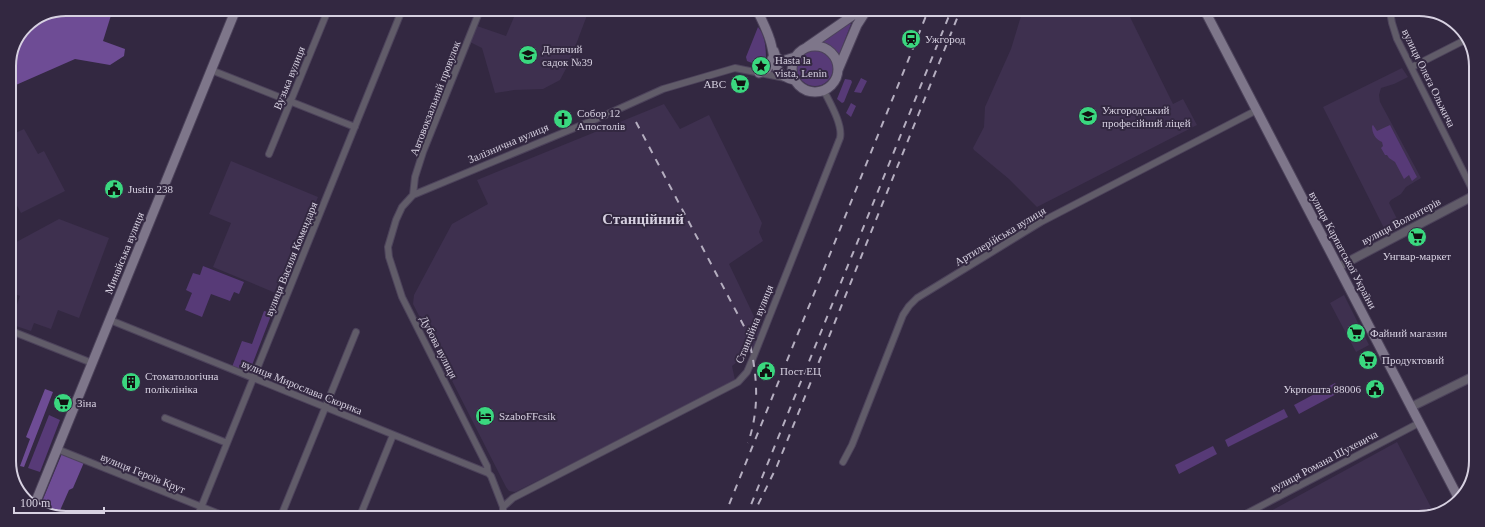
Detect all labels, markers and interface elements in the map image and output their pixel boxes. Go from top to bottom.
street label: вулиця Олега Ольжича [1400,27,1458,129]
station icon: Ужгород [900,28,922,50]
place label: Ужгород [925,33,966,45]
street label: Автовокзальний провулок [408,38,463,157]
place label: Дитячий садок №39 [542,43,593,68]
school or university icon: Дитячий садок №39 [517,44,539,66]
street label: Вузька вулиця [271,45,307,111]
place label: Hasta la vista, Lenin [775,54,827,79]
place icon: Hasta la vista, Lenin [750,55,772,77]
supermarket icon: ABC [729,73,751,95]
place label: ABC [703,78,726,90]
place label: Ужгородський професійний ліцей [1102,104,1191,129]
school or university icon: Ужгородський професійний ліцей [1077,105,1099,127]
place label: Собор 12 Апостолів [577,107,625,132]
church icon: Собор 12 Апостолів [552,108,574,130]
street label: Залізнична вулиця [466,121,550,165]
public building icon: Justin 238 [103,178,125,200]
place label: Justin 238 [128,183,173,195]
street label: вулиця Карпатської України [1307,189,1379,311]
street label: вулиця Волонтерів [1359,195,1443,247]
street label: вулиця Василя Комендаря [263,200,319,318]
street label: Артилерійська вулиця [952,204,1048,268]
street label: Минайська вулиця [102,210,146,296]
district label: Станційний [602,211,684,227]
supermarket icon: Унгвар-маркет [1406,226,1428,248]
place label: Унгвар-маркет [1383,250,1451,262]
street label: Станційна вулиця [733,283,775,365]
street label: Дубова вулиця [418,314,460,380]
supermarket icon: Файний магазин [1345,322,1367,344]
place label: Файний магазин [1370,327,1447,339]
supermarket icon: Продуктовий [1357,349,1379,371]
place label: Продуктовий [1382,354,1444,366]
street label: вулиця Мирослава Скорика [240,357,364,417]
public building icon: Пост ЕЦ [755,360,777,382]
place label: Пост ЕЦ [780,365,821,377]
place label: Стоматологічна поліклініка [145,370,219,395]
building icon: Стоматологічна поліклініка [120,371,142,393]
public building icon: Укрпошта 88006 [1364,378,1386,400]
place label: Укрпошта 88006 [1283,383,1361,395]
supermarket icon: Зіна [52,392,74,414]
place label: Зіна [77,397,96,409]
hotel icon: SzaboFFcsik [474,405,496,427]
place label: SzaboFFcsik [499,410,556,422]
street label: вулиця Романа Шухевича [1268,428,1380,494]
street label: вулиця Героїв Крут [99,451,187,496]
scale bar [14,489,104,515]
text: 100 m [20,496,51,510]

